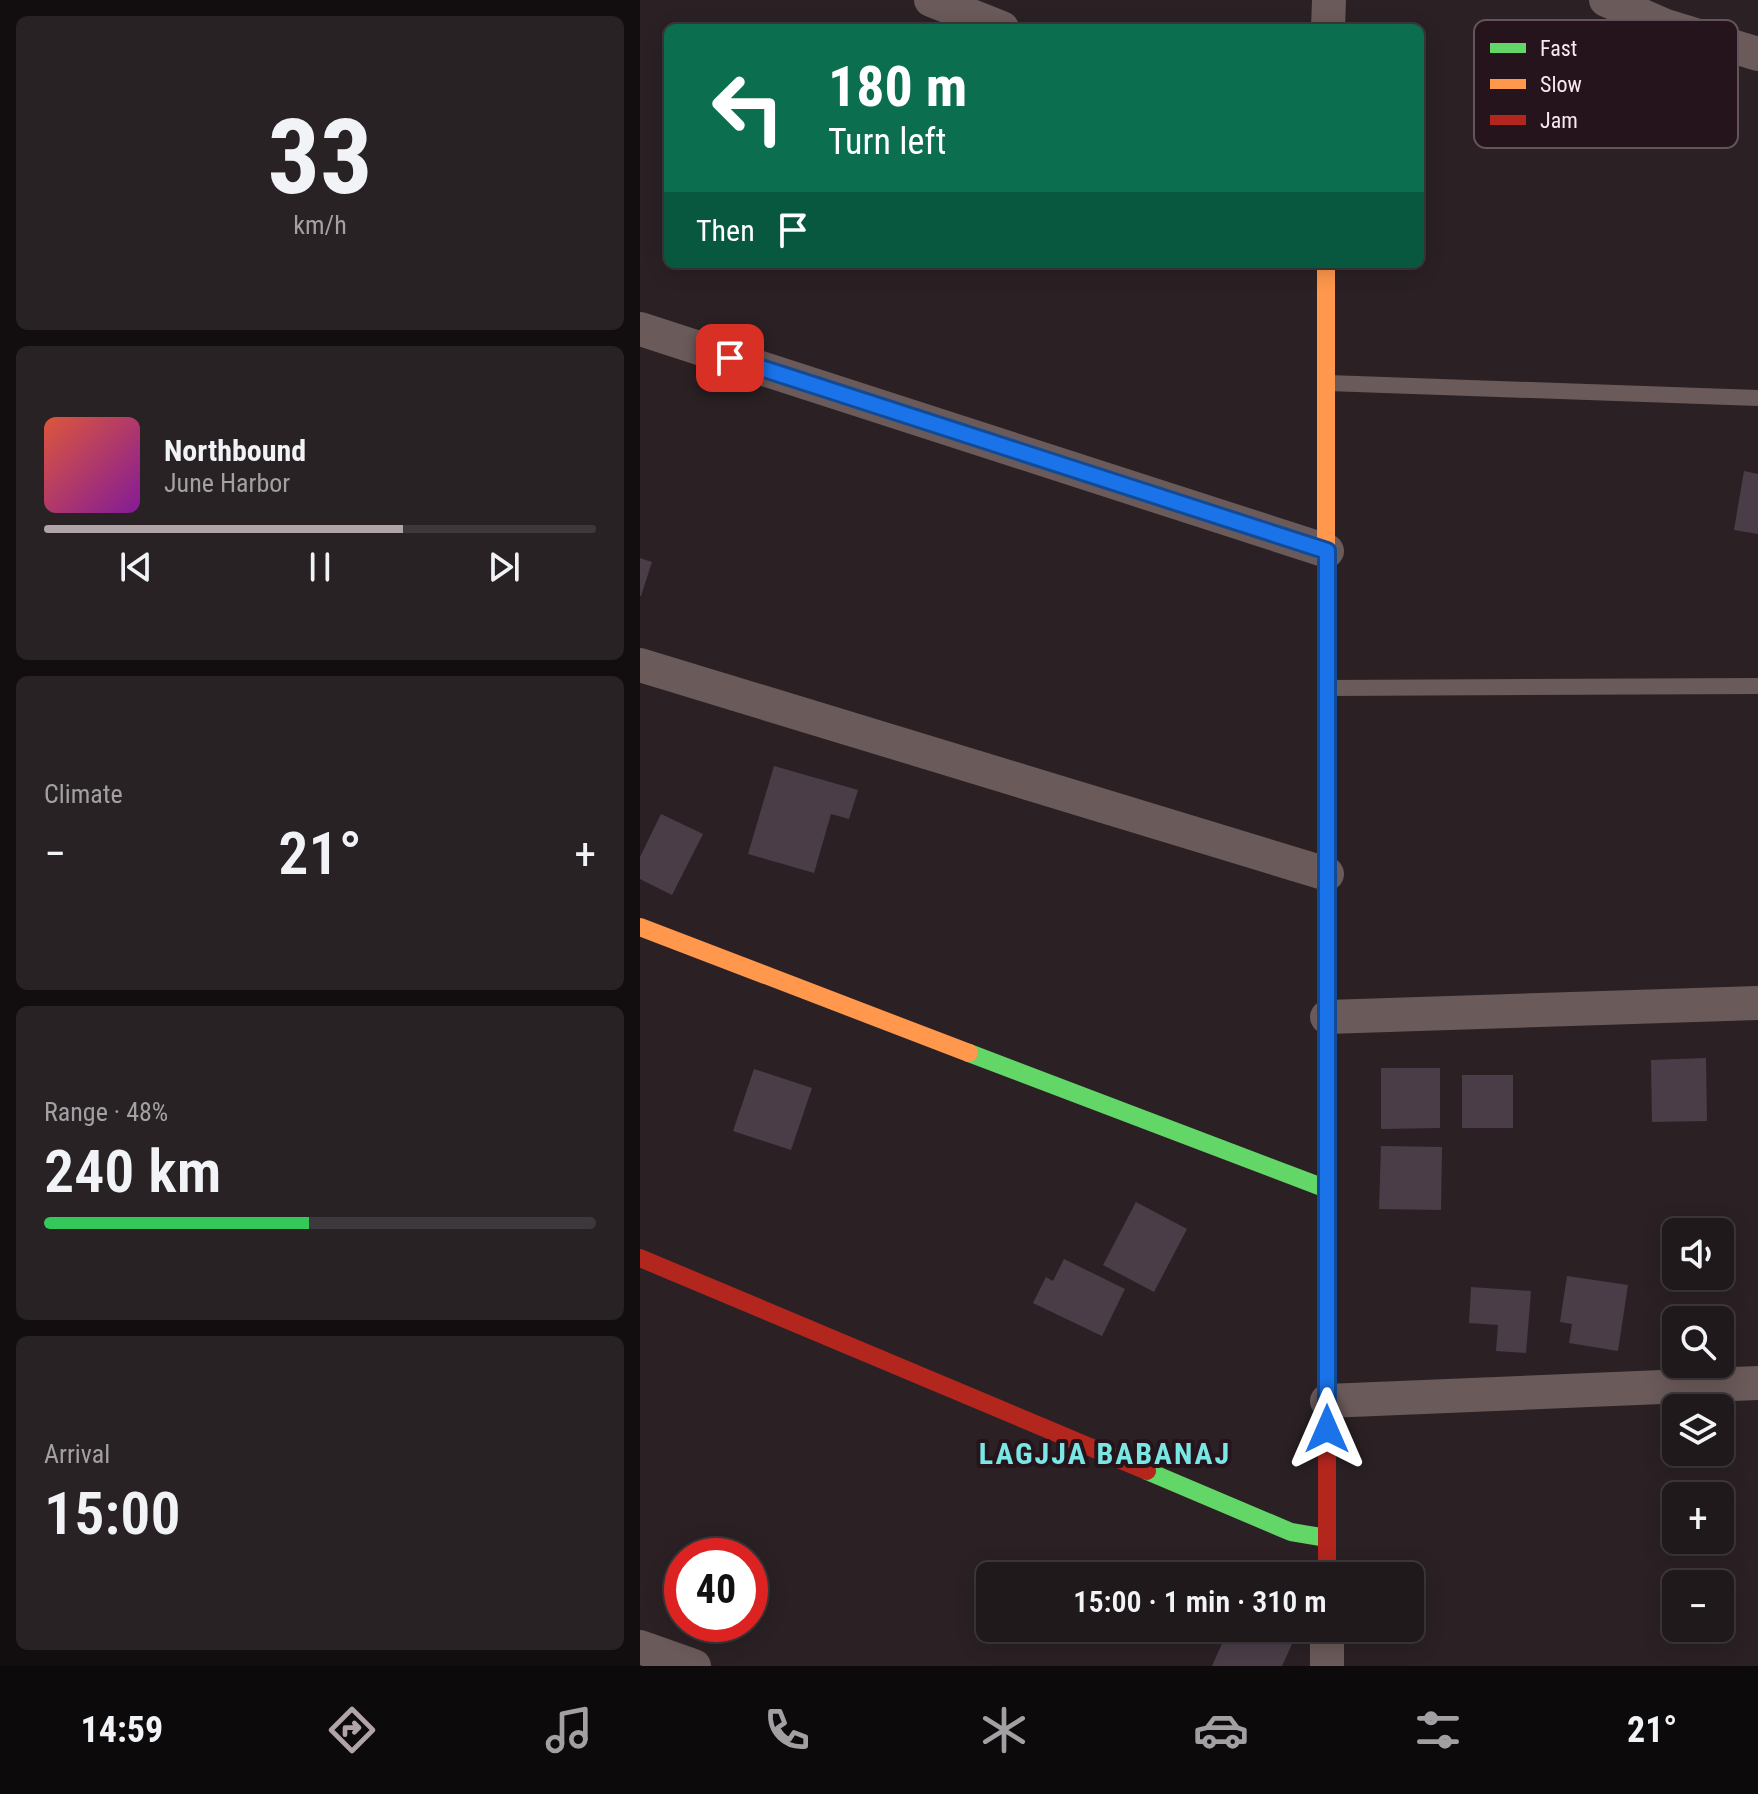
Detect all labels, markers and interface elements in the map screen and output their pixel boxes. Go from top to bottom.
legend [1474,20,1738,148]
text: Fast [1540,36,1577,61]
text: 180 m [828,54,967,120]
icon: left [696,56,800,160]
text: Slow [1540,72,1582,97]
text: 33 [267,97,373,218]
text: Jam [1540,108,1578,133]
text: Turn left [828,121,946,163]
icon: arrive [771,208,815,252]
text: km/h [293,210,347,240]
text: Then [696,213,755,248]
pin [696,324,764,392]
icon: arrive [708,336,752,380]
text: Northbound [164,433,306,468]
text: June Harbor [164,468,290,498]
icon: previous [114,545,158,589]
icon: pause [298,545,342,589]
icon: next [482,545,526,589]
text: Climate [44,779,123,809]
text: 21° [278,818,362,889]
text: − [44,828,66,880]
text: + [574,828,596,880]
text: Range · 48% [44,1097,168,1127]
text: 240 km [44,1136,221,1207]
map controls [1662,1218,1734,1642]
button: sound [1662,1218,1734,1290]
button: search [1662,1306,1734,1378]
position arrow [1285,1387,1369,1471]
button: layers [1662,1394,1734,1466]
district label: LAGJJA BABANAJ [979,1436,1231,1471]
text: Arrival [44,1439,110,1469]
text: 15:00 [44,1478,181,1549]
button: + [1662,1482,1734,1554]
speed limit sign: 40 [664,1538,768,1642]
button: − [1662,1570,1734,1642]
text: 15:00 · 1 min · 310 m [1073,1584,1327,1619]
icon: directions [324,1702,380,1758]
icon: music [541,1702,597,1758]
icon: phone [759,1702,815,1758]
icon: climate [976,1702,1032,1758]
icon: car [1193,1702,1249,1758]
icon: filters [1410,1702,1466,1758]
text: 14:59 [81,1709,163,1751]
text: 21° [1627,1709,1677,1751]

